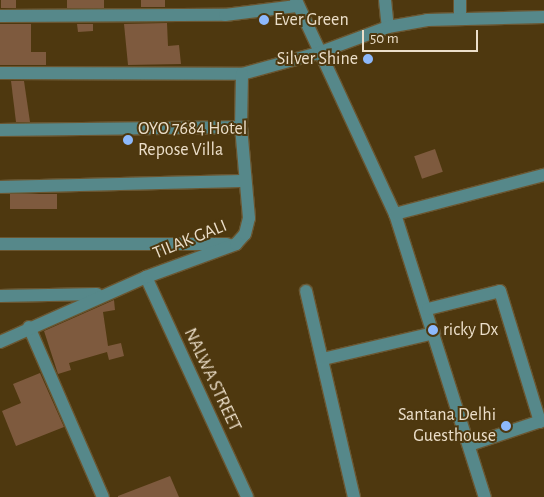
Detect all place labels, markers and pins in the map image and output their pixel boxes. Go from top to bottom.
place label: Ever Green [274,9,349,31]
marker: Ever Green [258,14,270,26]
place label: Silver Shine [277,48,358,70]
marker: Silver Shine [362,53,374,65]
place label: OYO 7684 Hotel Repose Villa [138,119,247,162]
marker: OYO 7684 Hotel Repose Villa [122,134,134,146]
place label: ricky Dx [443,319,498,341]
marker: ricky Dx [427,324,439,336]
place label: Santana Delhi Guesthouse [398,405,496,448]
marker: Santana Delhi Guesthouse [500,420,512,432]

